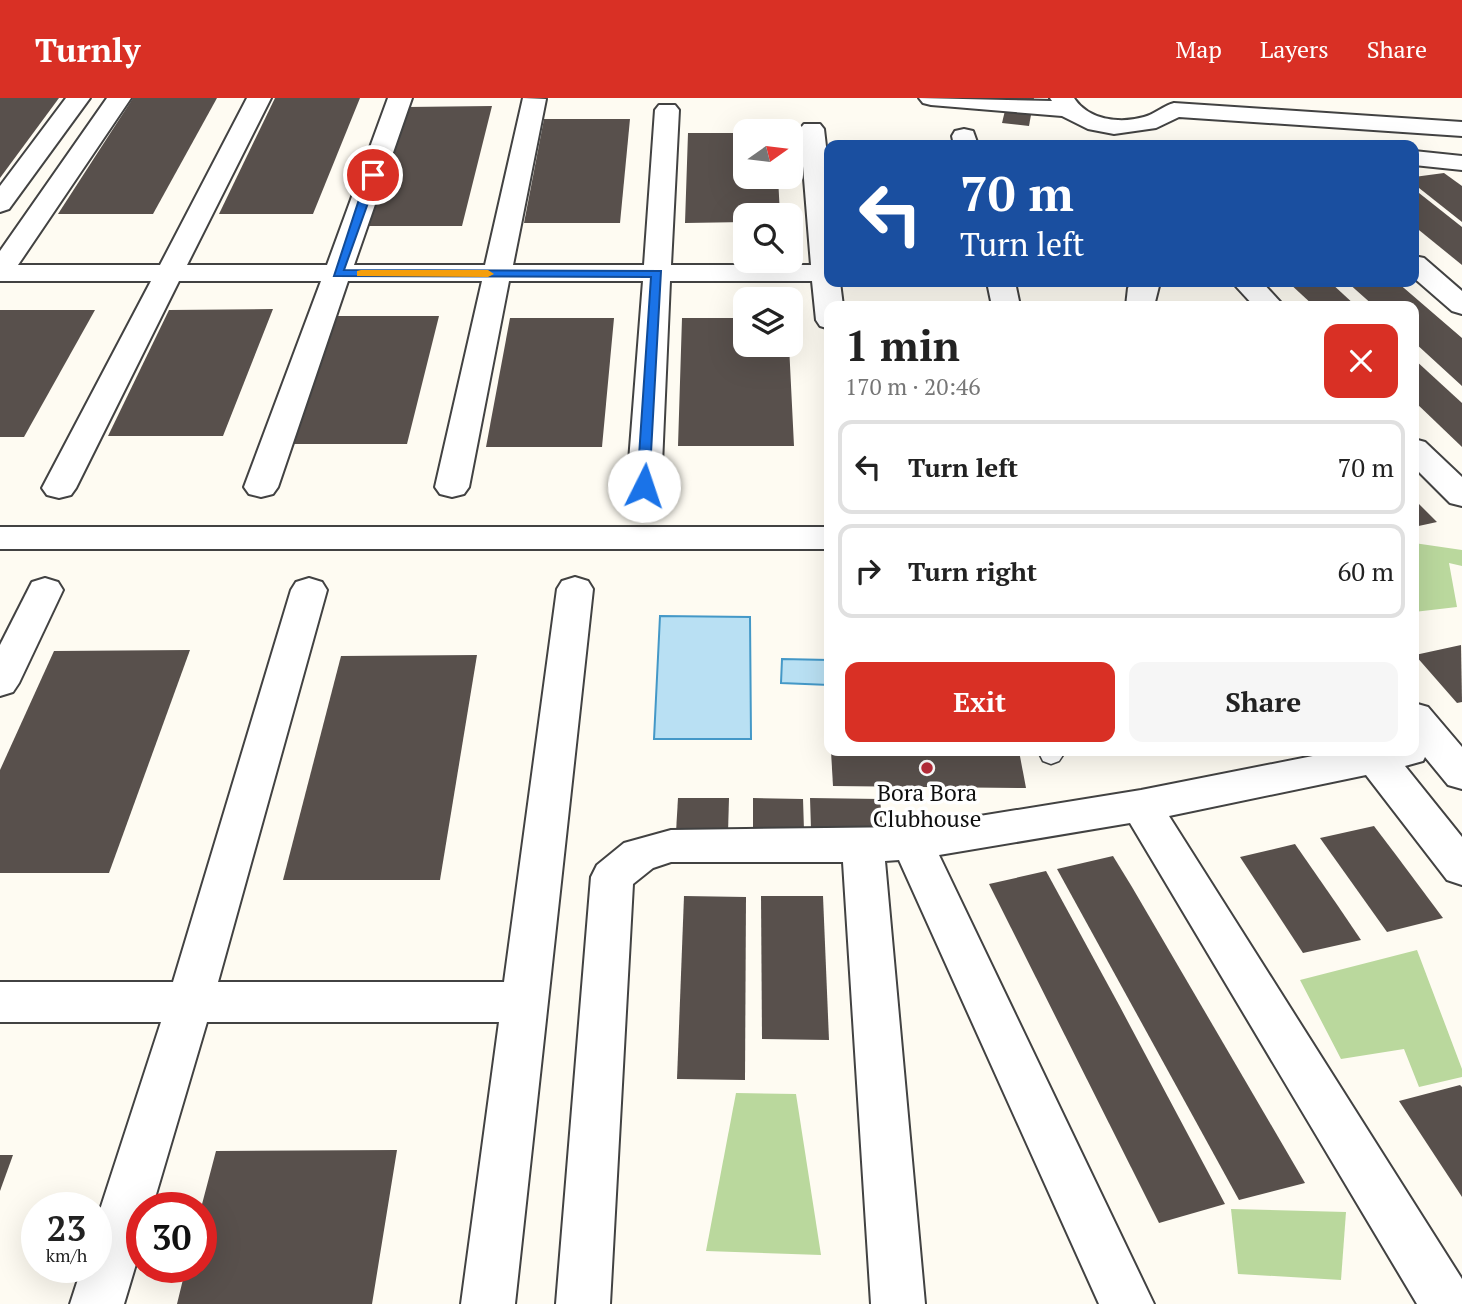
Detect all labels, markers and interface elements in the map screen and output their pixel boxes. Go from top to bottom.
text: Turnly [35,28,140,71]
text: Map [1175,33,1222,65]
text: Layers [1260,33,1329,65]
text: Share [1367,33,1427,65]
north arrow [733,119,803,189]
map controls [733,119,803,357]
pin [343,145,403,205]
icon: arrive [354,156,392,194]
text: 70 m [960,160,1074,225]
icon: left [845,168,936,259]
button: search [733,203,803,273]
text: Turn left [960,223,1084,265]
button: layers [733,287,803,357]
text: 1 min [845,317,960,373]
button: close [1324,324,1398,398]
text: 170 m · 20:46 [845,371,980,402]
icon: left [849,448,887,486]
position arrow [607,449,681,523]
text: Turn left [908,450,1018,484]
text: 70 m [1338,450,1394,484]
icon: right [849,552,887,590]
text: Turn right [908,554,1037,588]
text: 60 m [1338,554,1394,588]
button: Exit [845,662,1115,742]
button: Share [1129,662,1398,742]
marker: Bora Bora Clubhouse [919,760,935,776]
place label: Bora Bora Clubhouse [873,777,981,834]
speed limit sign: 30 [126,1192,217,1283]
text: 23 [47,1205,86,1251]
text: km/h [46,1243,87,1267]

